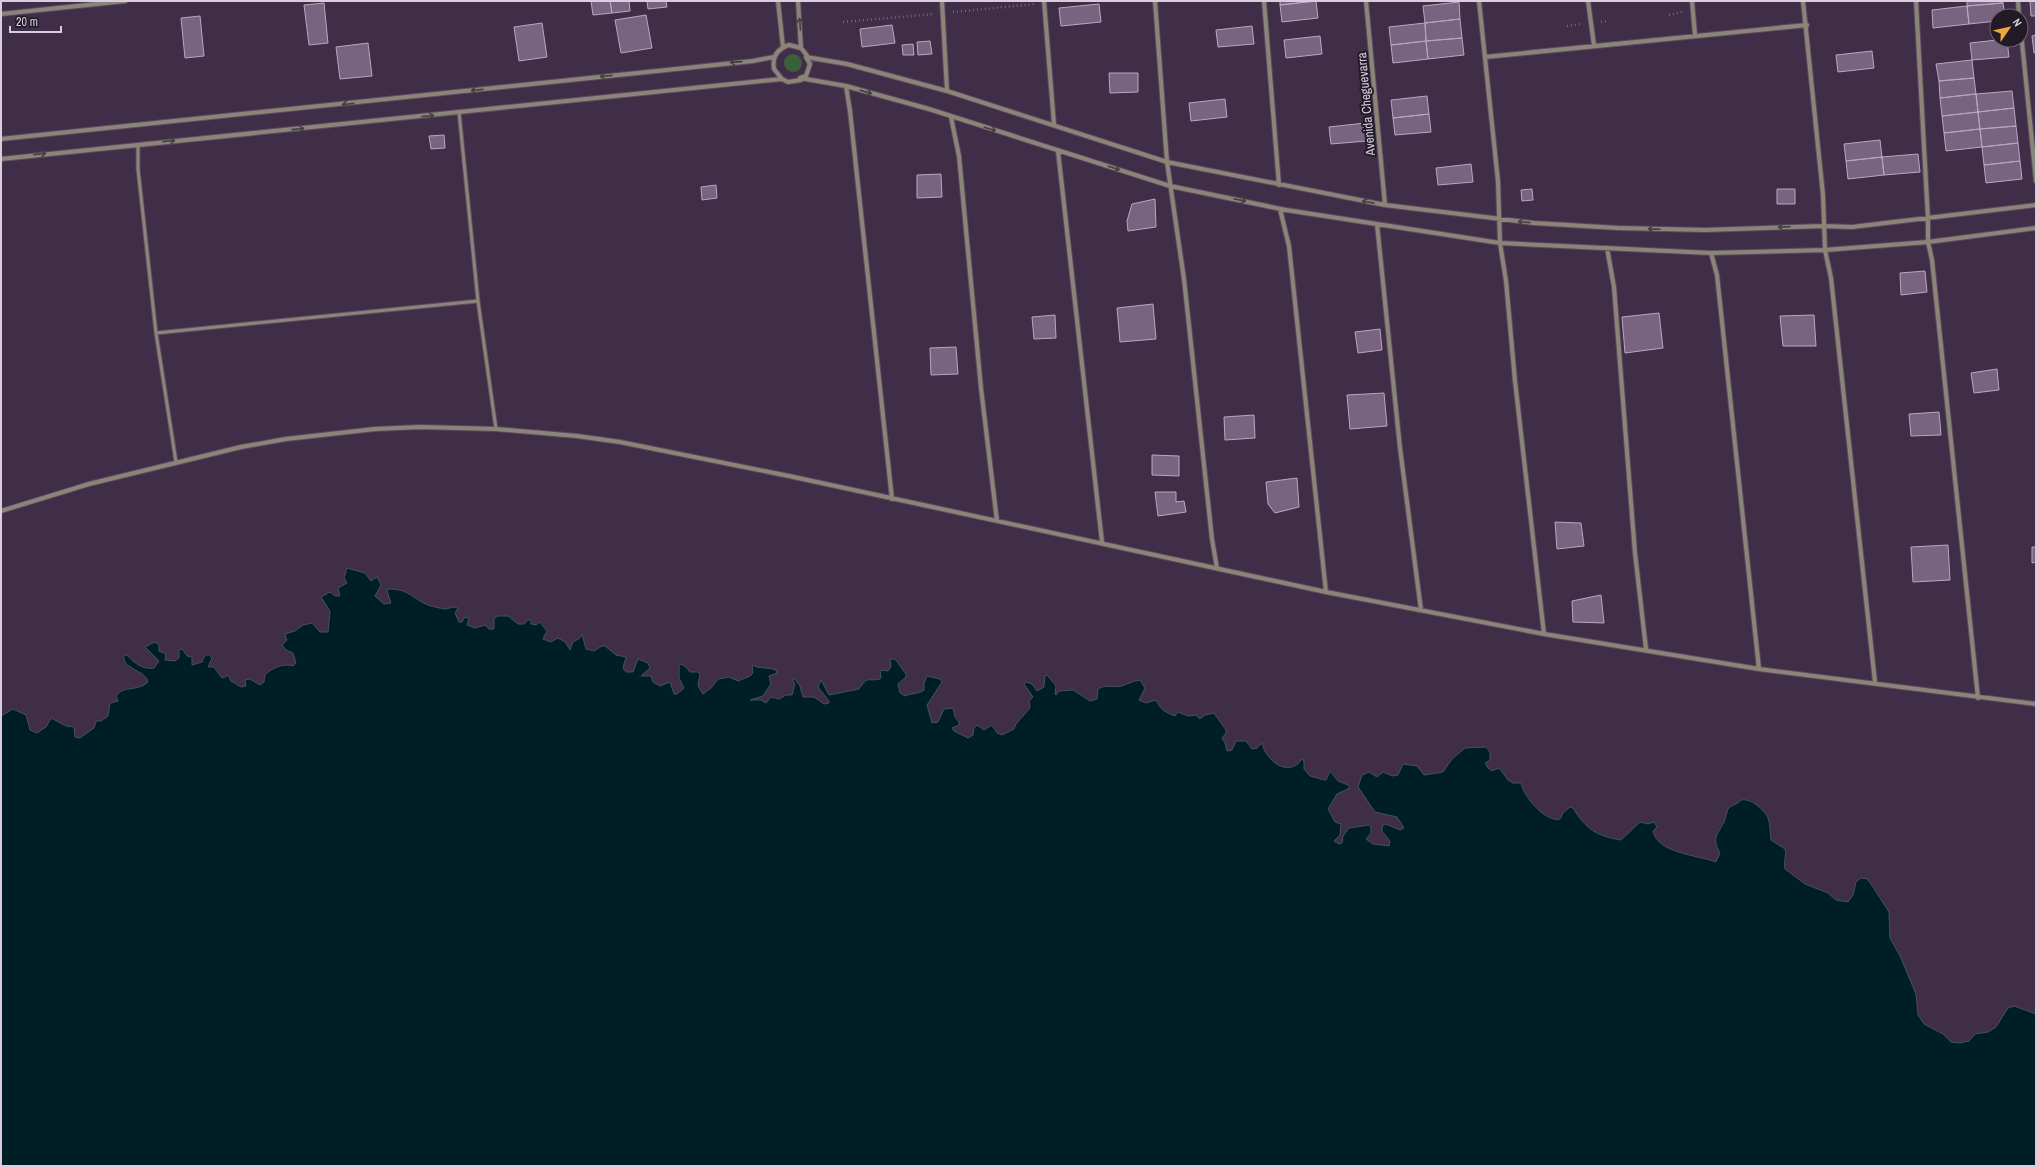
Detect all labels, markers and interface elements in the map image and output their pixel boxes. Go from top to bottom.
scale bar [10,8,61,34]
north arrow [1989,8,2029,48]
text: 20 m [16,14,38,30]
text: N [2010,16,2025,29]
one-way arrow [797,18,804,31]
street label: Avenida Cheguevarra [1353,52,1379,157]
one-way arrow [730,59,743,66]
one-way arrow [600,72,613,80]
one-way arrow [471,87,484,94]
one-way arrow [859,88,872,96]
one-way arrow [342,100,355,107]
one-way arrow [421,112,434,119]
one-way arrow [292,125,305,132]
one-way arrow [983,126,996,133]
one-way arrow [162,138,175,145]
one-way arrow [33,151,46,158]
one-way arrow [1108,165,1120,173]
one-way arrow [1233,196,1246,204]
one-way arrow [1362,198,1375,206]
one-way arrow [1518,219,1531,226]
one-way arrow [1778,223,1791,231]
one-way arrow [1648,225,1661,233]

